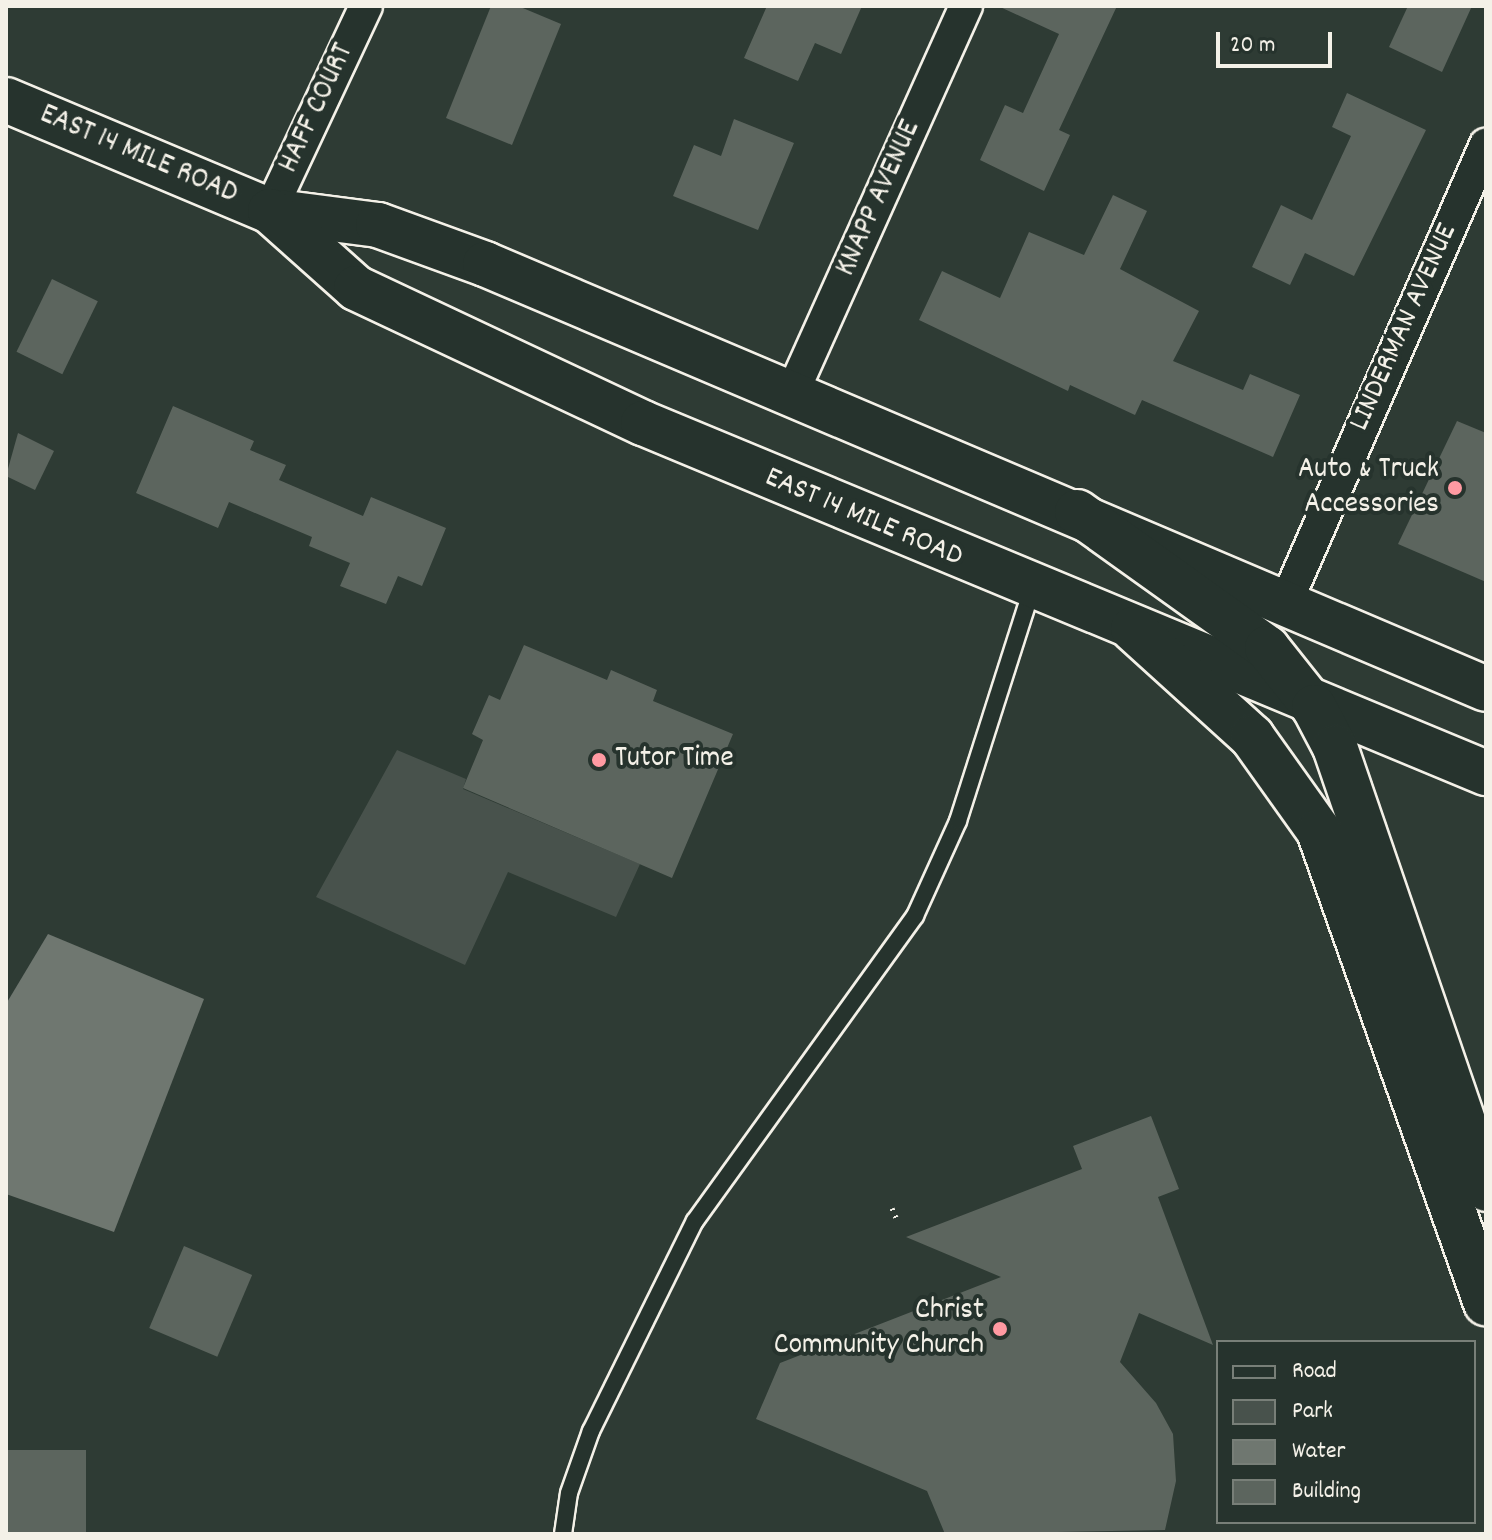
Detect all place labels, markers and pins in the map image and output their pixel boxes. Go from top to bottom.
place label: Auto & Truck Accessories [1298,453,1439,524]
marker: Auto & Truck Accessories [1446,479,1464,497]
place label: Tutor Time [615,742,734,778]
marker: Tutor Time [590,751,608,769]
place label: Christ Community Church [774,1294,984,1364]
marker: Christ Community Church [991,1320,1009,1338]

